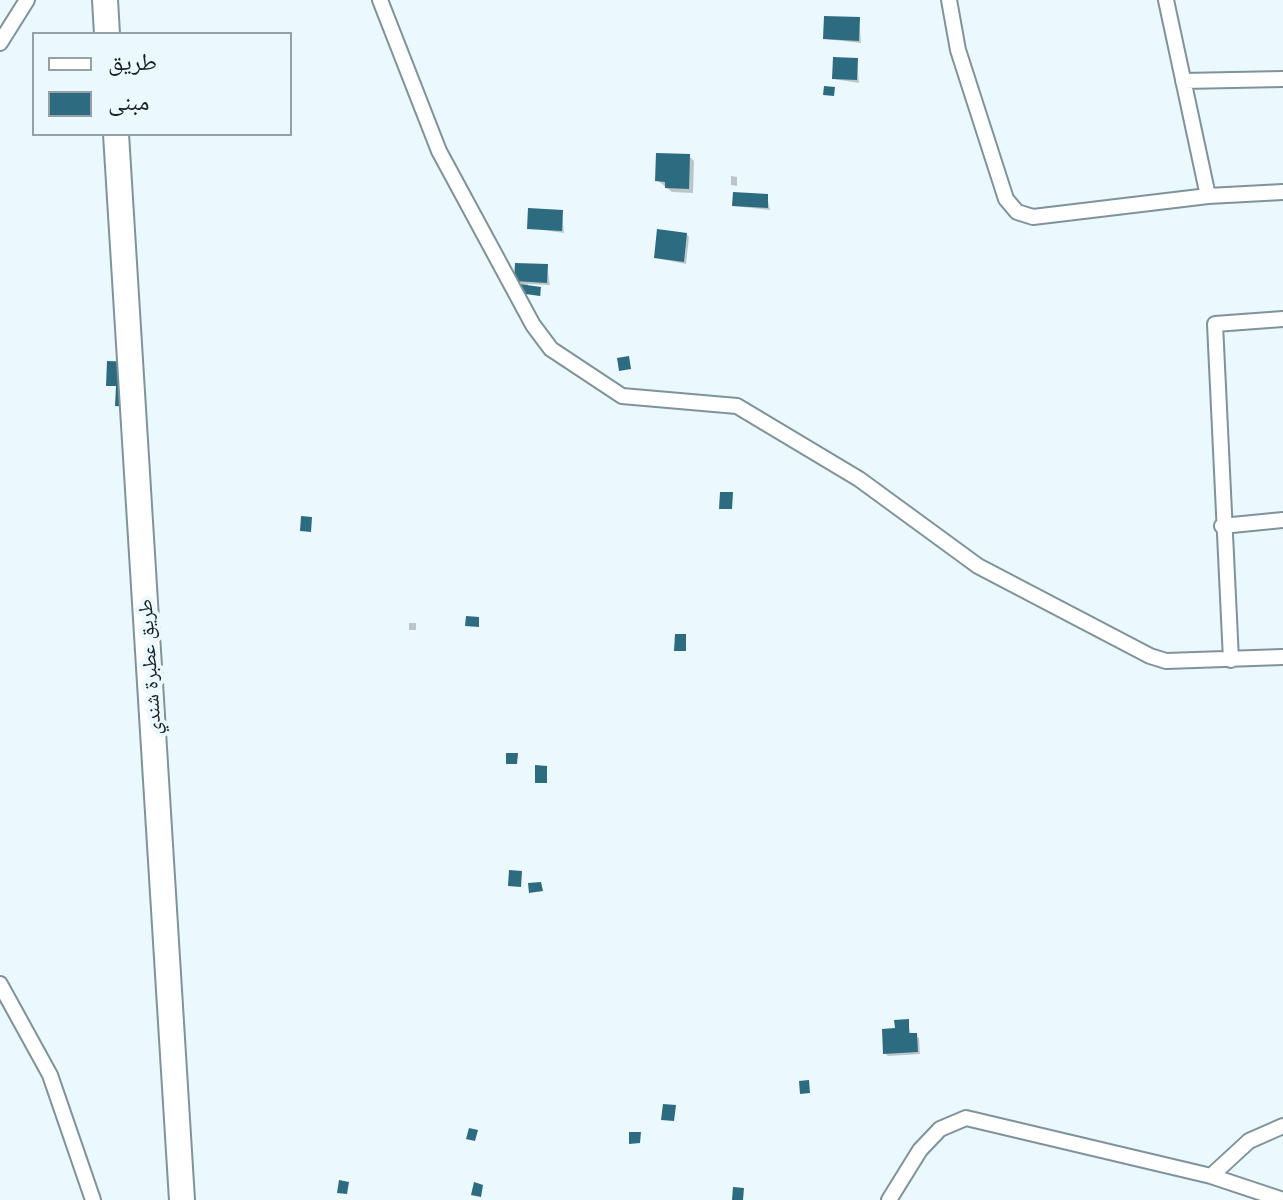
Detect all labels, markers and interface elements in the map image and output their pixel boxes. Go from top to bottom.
legend [32,32,292,136]
text: طريق [108,47,157,75]
text: مبنى [108,87,149,115]
street label: طريق عطبرة شندي [133,598,167,736]

